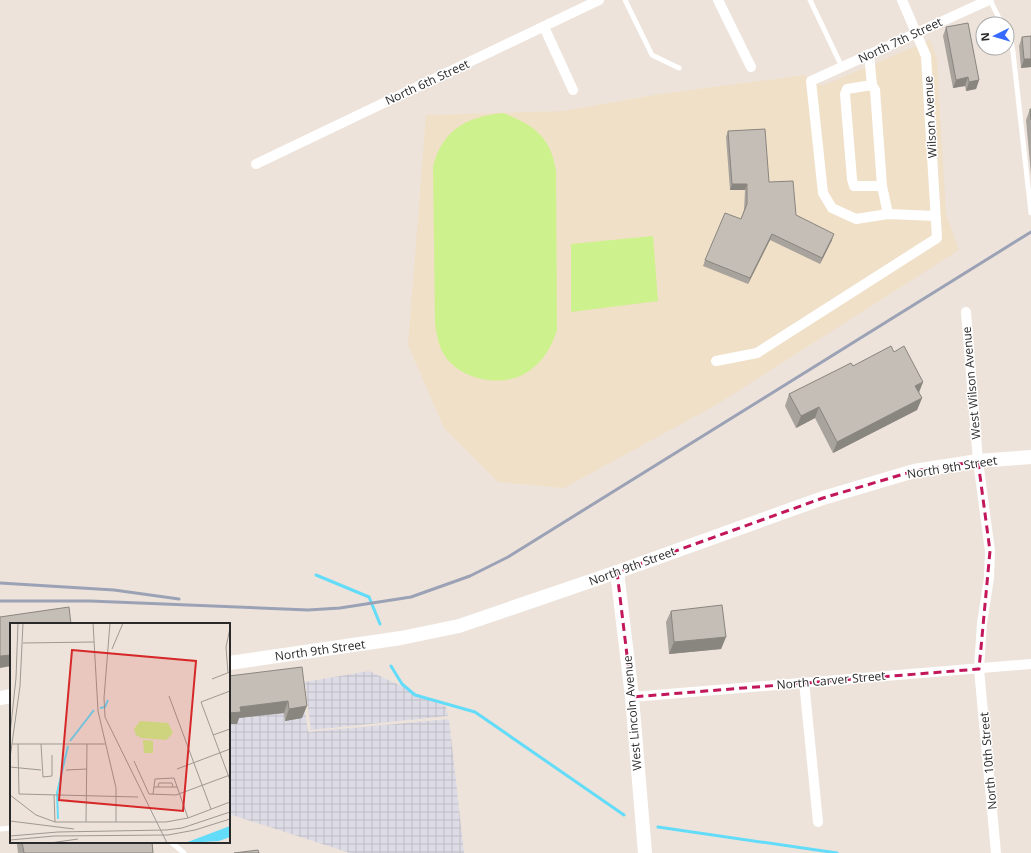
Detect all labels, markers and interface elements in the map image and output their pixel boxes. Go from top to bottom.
street label: North 7th Street [855,13,945,67]
north arrow [975,16,1015,56]
text: N [977,32,992,42]
street label: North 6th Street [382,55,472,109]
street label: Wilson Avenue [919,75,941,159]
street label: West Wilson Avenue [958,326,984,440]
street label: North 9th Street [906,451,998,483]
street label: North 9th Street [586,542,678,590]
inset map [10,623,230,843]
street label: North 9th Street [274,635,366,665]
street label: West Lincoln Avenue [618,654,646,771]
street label: North Carver Street [776,667,886,693]
street label: North 10th Street [975,711,1001,811]

